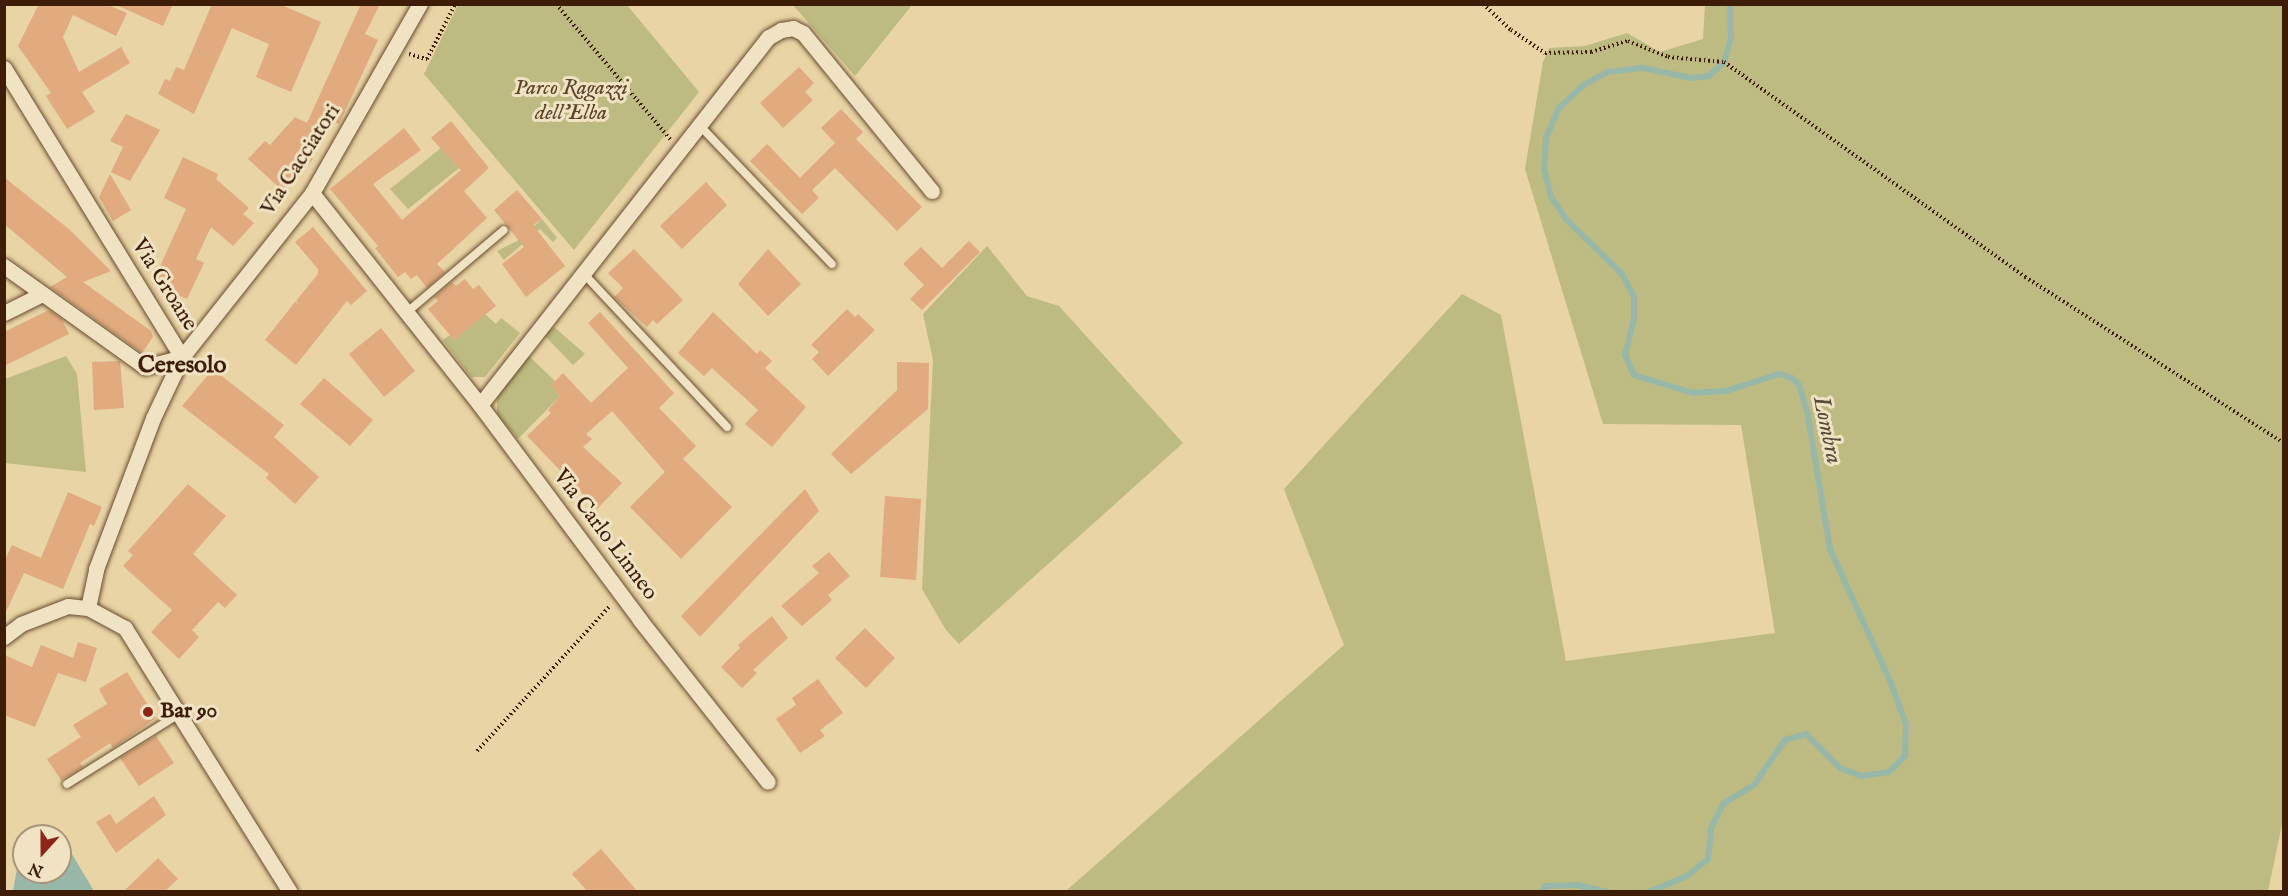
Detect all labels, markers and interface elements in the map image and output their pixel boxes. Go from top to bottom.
park label: Parco Ragazzi dell'Elba [514,75,628,126]
street label: Via Cacciatori [255,99,347,221]
street label: Via Groane [125,234,203,336]
district label: Ceresolo [138,352,226,380]
water label: Lombra [1806,393,1848,467]
street label: Via Carlo Linneo [547,464,663,606]
place label: Bar 90 [160,699,217,725]
marker: Bar 90 [141,705,155,719]
north arrow [12,824,72,884]
text: N [26,857,46,881]

